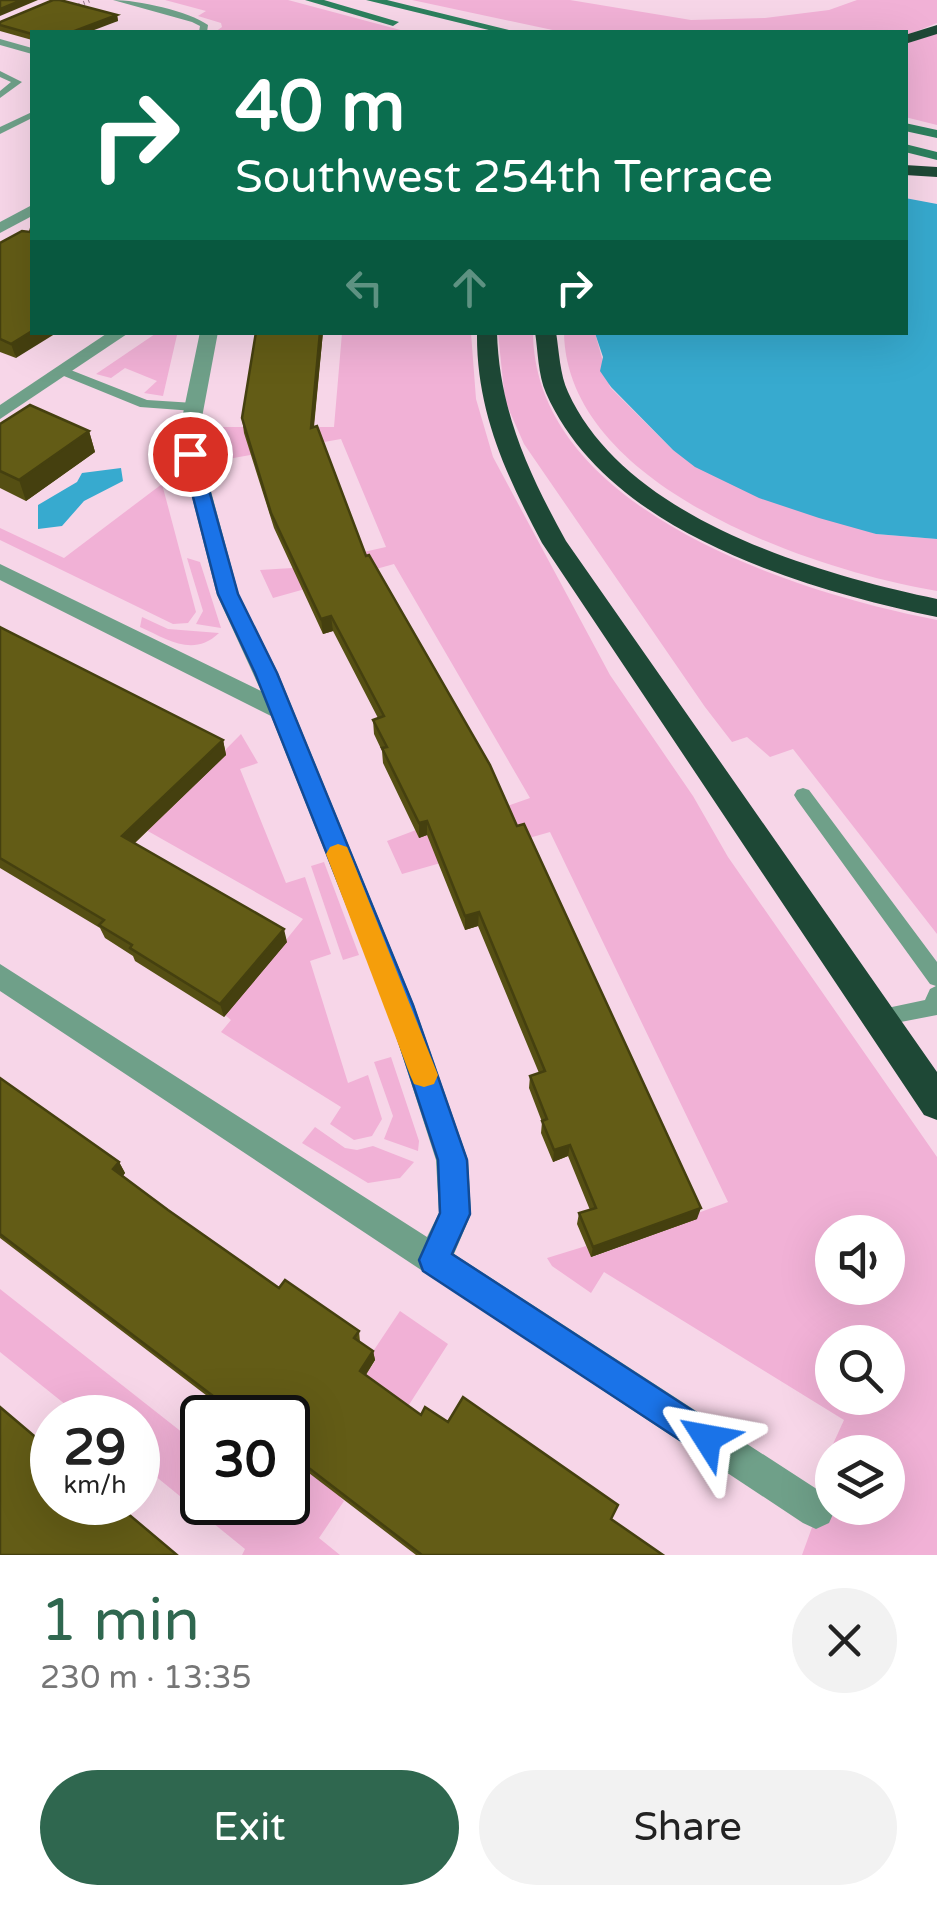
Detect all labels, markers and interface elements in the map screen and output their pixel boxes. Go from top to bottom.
text: 40 m [235,66,405,150]
icon: right [70,70,200,200]
text: Southwest 254th Terrace [235,151,773,205]
icon: left [337,260,392,315]
icon: ahead [442,260,497,315]
icon: right [547,260,602,315]
pin [148,412,233,497]
icon: arrive [163,427,218,482]
map controls [815,1215,905,1525]
button: sound [815,1215,905,1305]
button: search [815,1325,905,1415]
position arrow [655,1386,759,1490]
speed limit sign: 30 [180,1395,310,1525]
text: 29 [64,1418,126,1478]
button: layers [815,1435,905,1525]
text: km/h [64,1470,126,1500]
text: 1 min [40,1585,200,1657]
button: close [792,1588,897,1693]
text: 230 m · 13:35 [40,1659,252,1697]
button: Exit [40,1770,459,1885]
button: Share [479,1770,897,1885]

